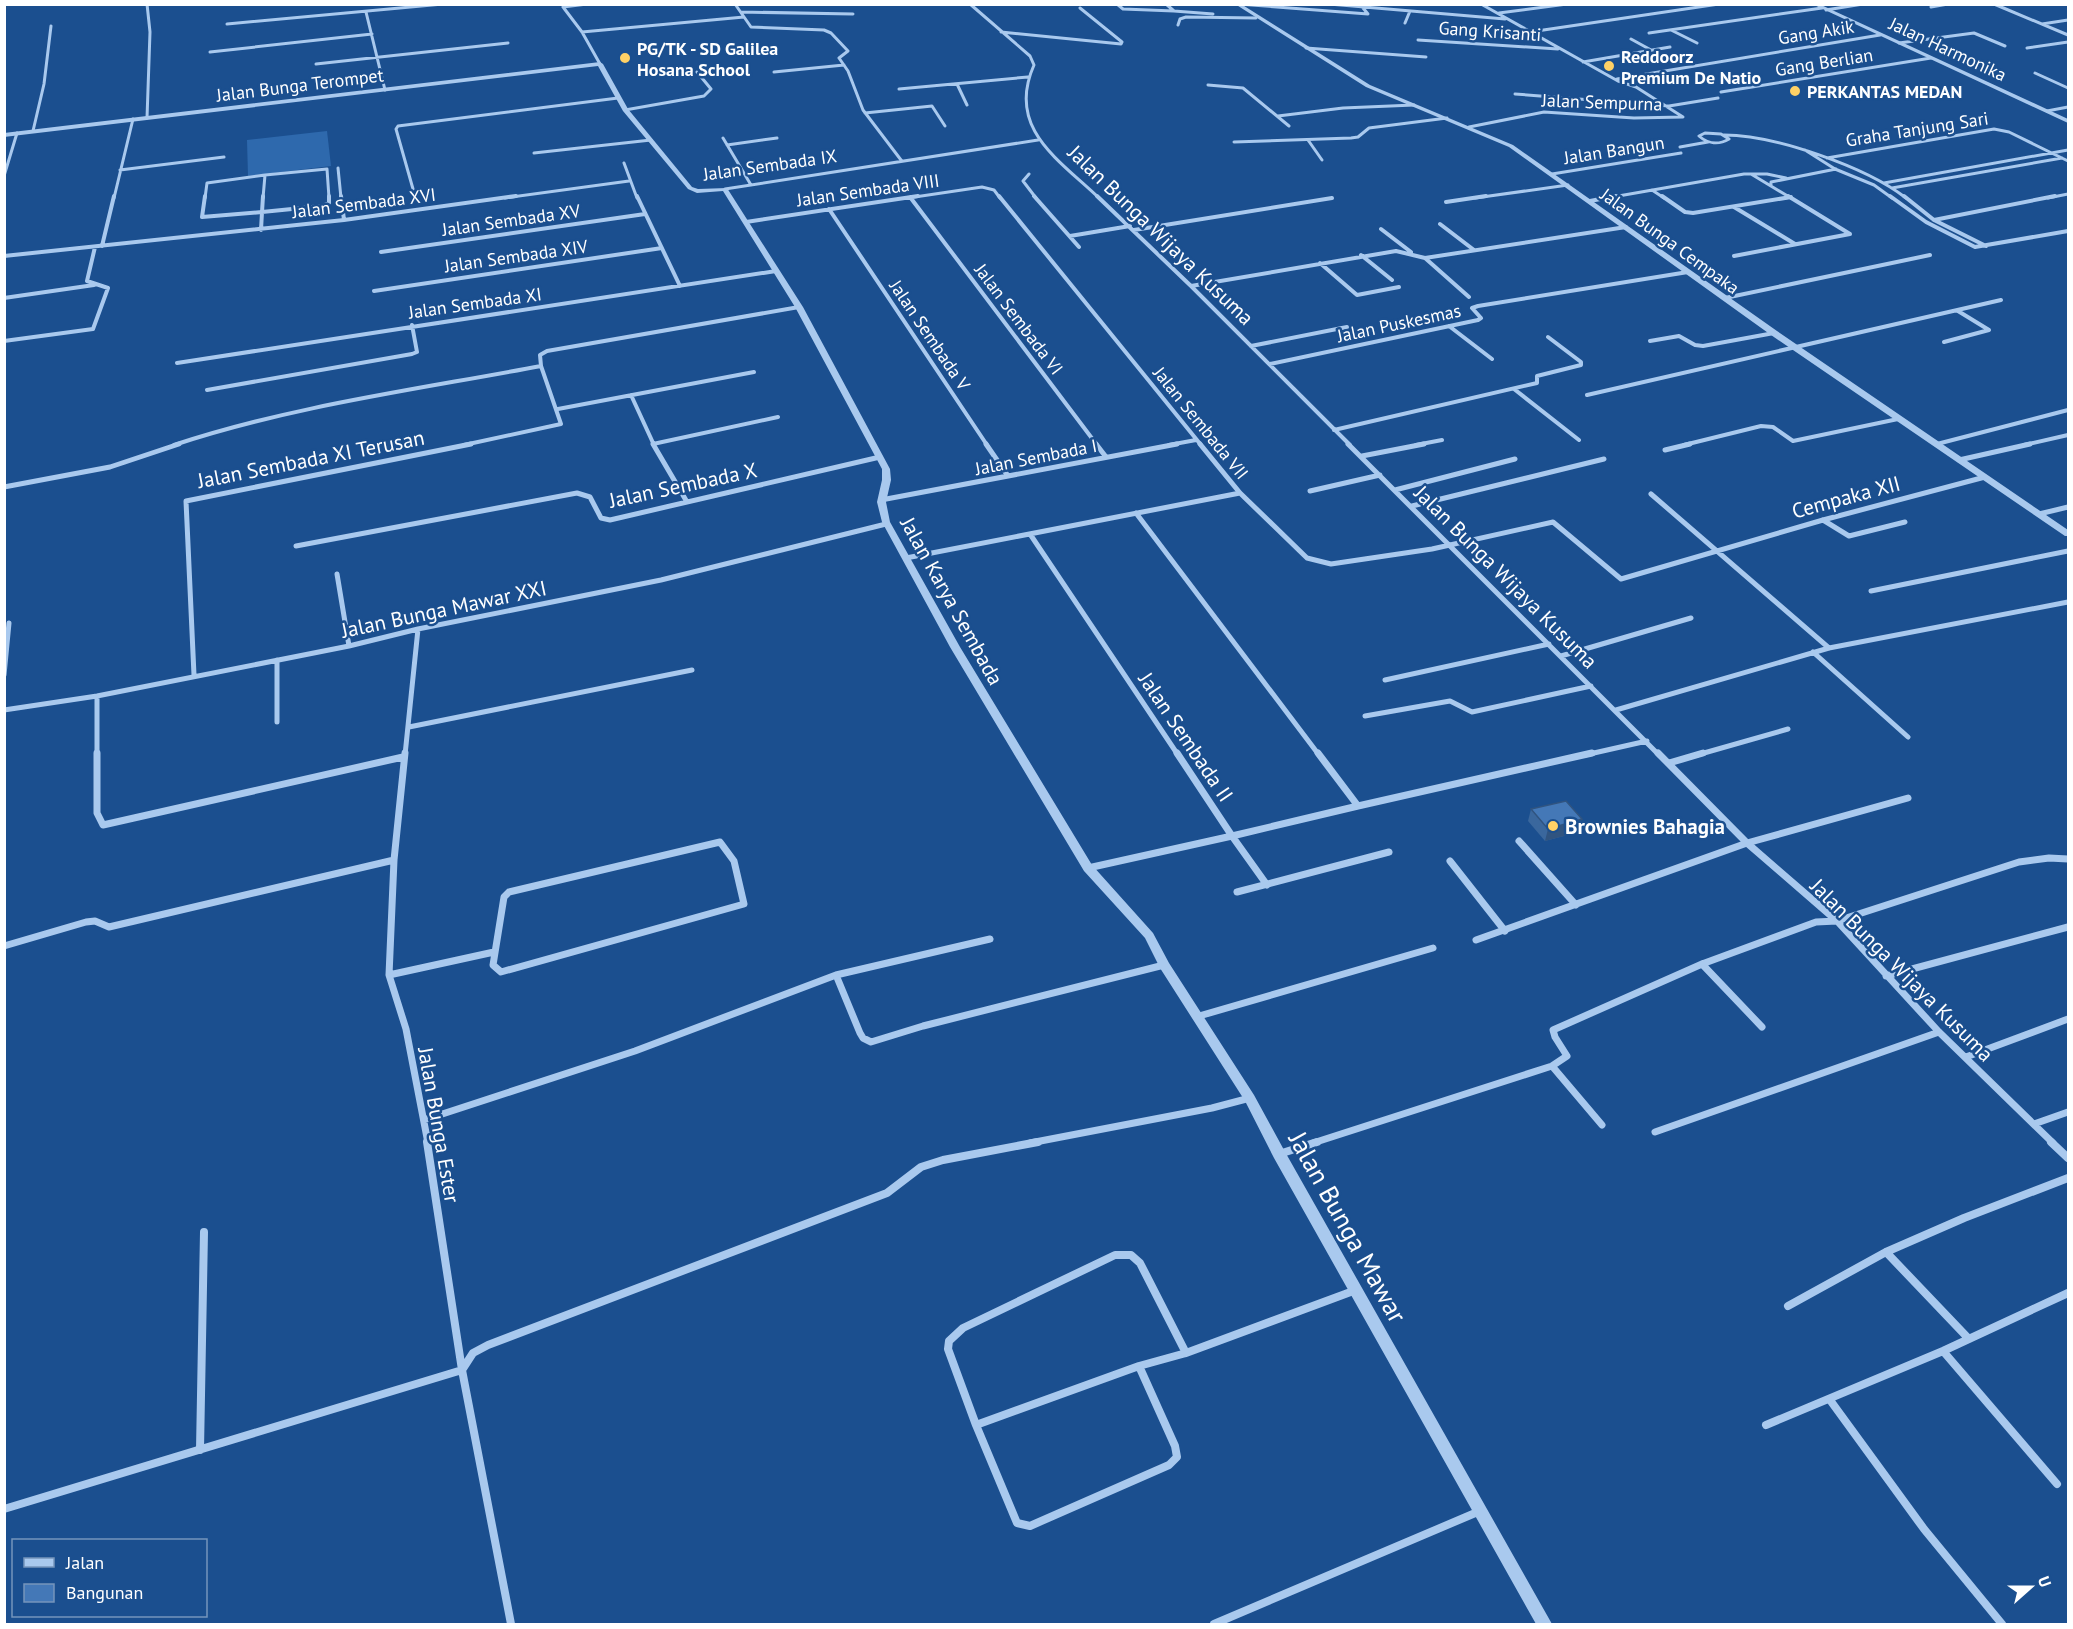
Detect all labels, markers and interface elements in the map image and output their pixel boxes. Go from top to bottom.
street label: Jalan Harmonika [1885,11,2010,86]
street label: Gang Akik [1777,15,1856,49]
street label: Gang Krisanti [1438,16,1542,46]
place label: PG/TK - SD Galilea Hosana School [637,37,778,81]
street label: Gang Berlian [1773,43,1875,81]
place label: Reddoorz Premium De Natio [1621,45,1762,89]
marker: PG/TK - SD Galilea Hosana School [618,51,632,65]
marker: Reddoorz Premium De Natio [1602,59,1616,73]
street label: Jalan Bunga Terompet [214,63,385,107]
place label: PERKANTAS MEDAN [1807,80,1962,103]
marker: PERKANTAS MEDAN [1788,84,1802,98]
street label: Jalan Sempurna [1540,88,1663,116]
street label: Graha Tanjung Sari [1844,106,1990,152]
street label: Jalan Bangun [1561,131,1666,169]
street label: Jalan Bunga Wijaya Kusuma [1062,138,1260,331]
street label: Jalan Sembada IX [701,144,838,186]
street label: Jalan Sembada VIII [794,169,941,212]
street label: Jalan Bunga Cempaka [1595,182,1744,299]
street label: Jalan Sembada XVI [290,183,437,223]
street label: Jalan Sembada XV [439,199,582,241]
street label: Jalan Sembada XIV [442,234,590,278]
street label: Jalan Sembada VI [969,258,1068,379]
street label: Jalan Sembada V [884,275,976,395]
street label: Jalan Sembada XI [406,282,543,324]
street label: Jalan Puskesmas [1334,299,1463,348]
street label: Jalan Sembada VII [1148,361,1254,484]
street label: Jalan Sembada XI Terusan [194,424,427,494]
street label: Jalan Sembada I [972,434,1099,480]
street label: Jalan Sembada X [606,456,759,514]
street label: Cempaka XII [1789,470,1903,524]
street label: Jalan Bunga Wijaya Kusuma [1408,479,1603,674]
street label: Jalan Karya Sembada [894,511,1009,690]
street label: Jalan Bunga Mawar XXI [338,574,549,644]
street label: Jalan Sembada II [1132,666,1239,807]
place label: Brownies Bahagia [1565,813,1725,840]
marker: Brownies Bahagia [1546,819,1560,833]
street label: Jalan Bunga Wijaya Kusuma [1804,872,1999,1067]
street label: Jalan Bunga Ester [412,1044,466,1205]
street label: Jalan Bunga Mawar [1281,1125,1414,1329]
legend [12,1539,207,1617]
text: Jalan [65,1551,104,1574]
north arrow [2001,1557,2061,1617]
text: U [2034,1573,2056,1590]
text: Bangunan [66,1581,143,1604]

